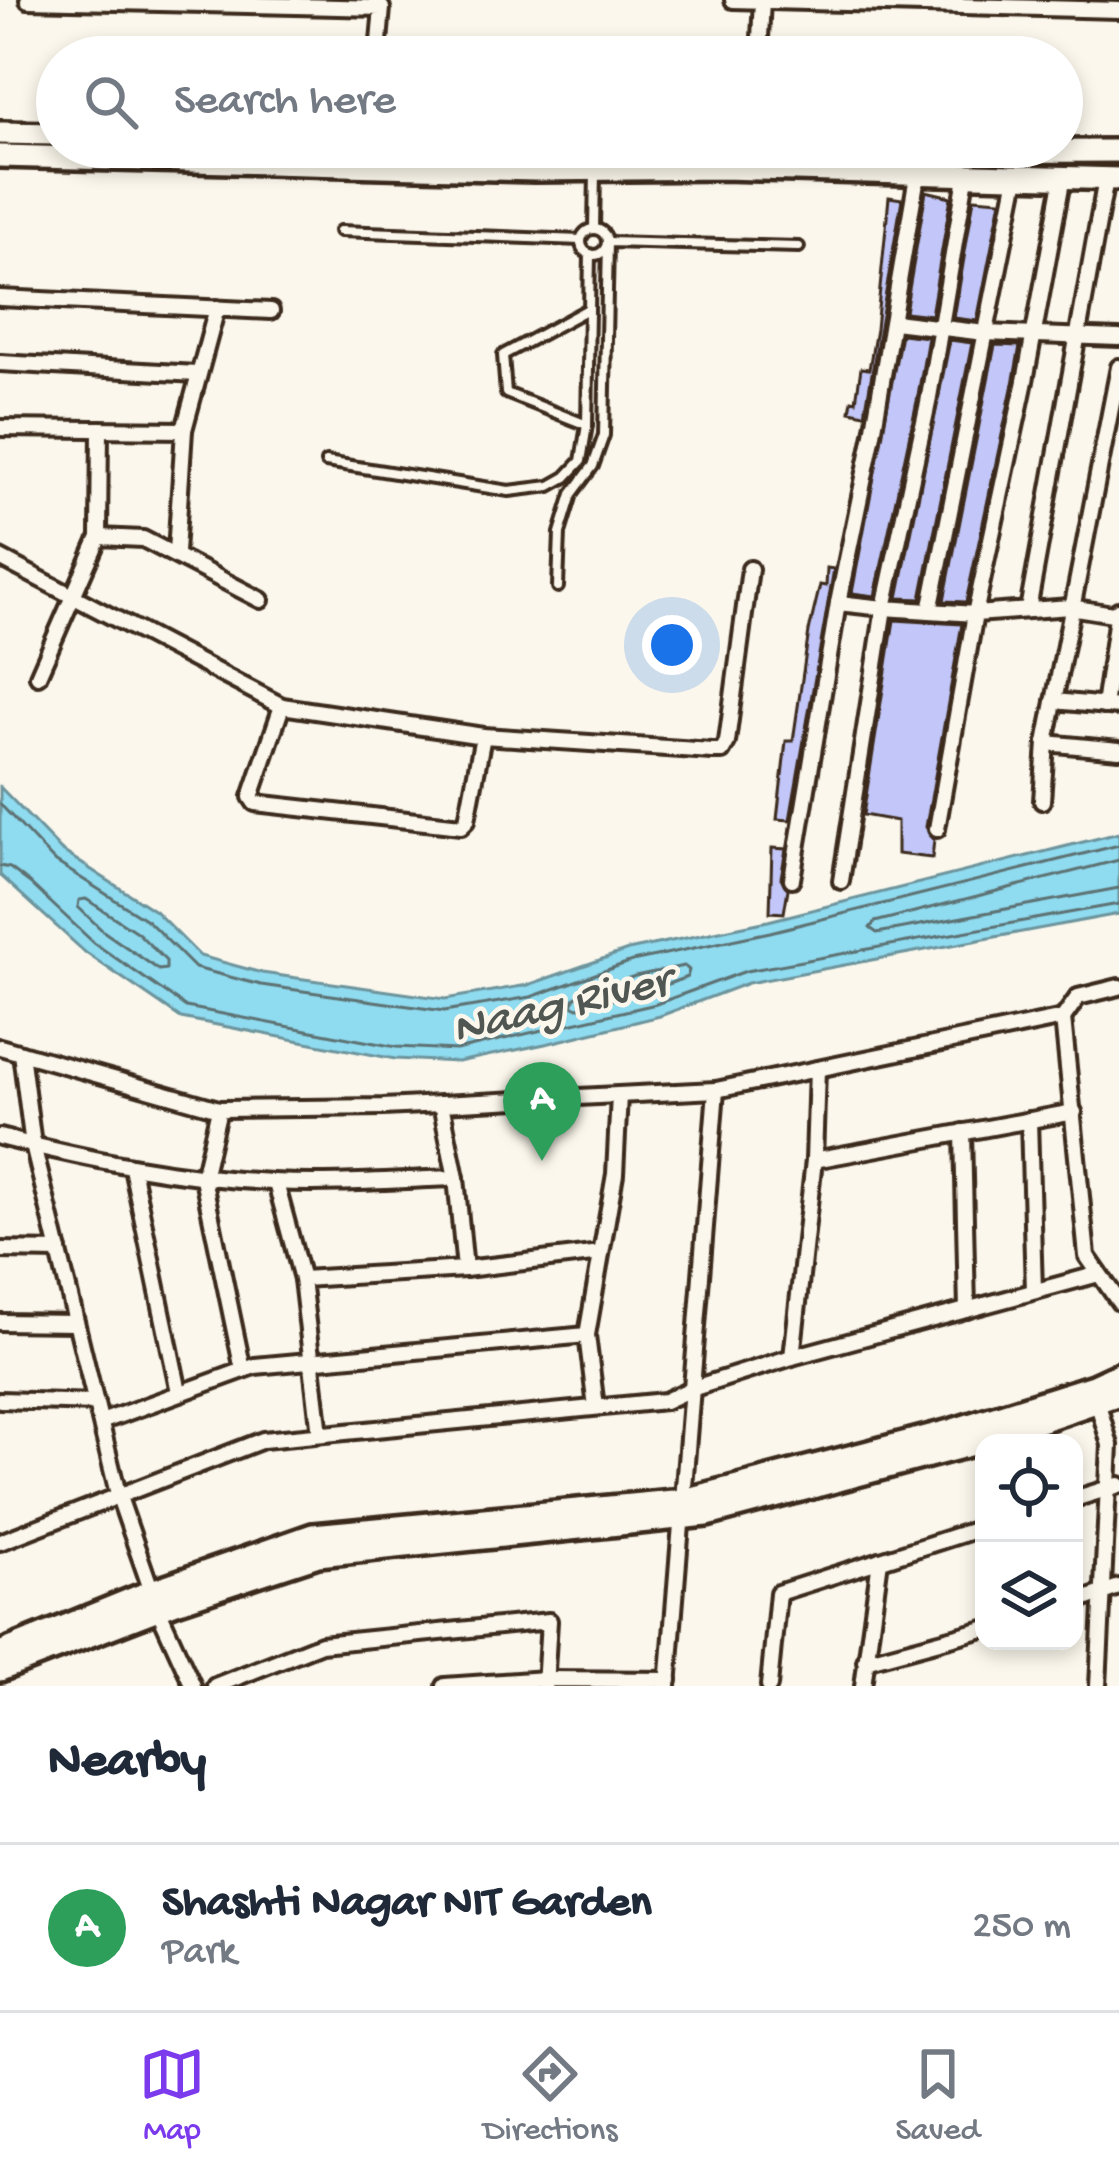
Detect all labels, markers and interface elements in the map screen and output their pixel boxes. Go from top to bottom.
search box [36,36,1083,168]
icon: search [78,69,144,135]
text: Search here [174,76,396,129]
your location [642,615,702,675]
water label: Naag River [447,954,685,1061]
pin: A [503,1062,581,1161]
map controls [975,1434,1083,1650]
button: locate [975,1434,1083,1542]
button: layers [975,1542,1083,1650]
text: Nearby [48,1734,206,1794]
text: Shashti Nagar NIT Garden [162,1878,652,1931]
text: A [75,1905,99,1951]
text: 250 m [972,1905,1071,1951]
text: Park [162,1931,236,1977]
tab: Map [139,2041,205,2151]
tab: Directions [483,2041,617,2151]
tab: Saved [895,2041,980,2151]

